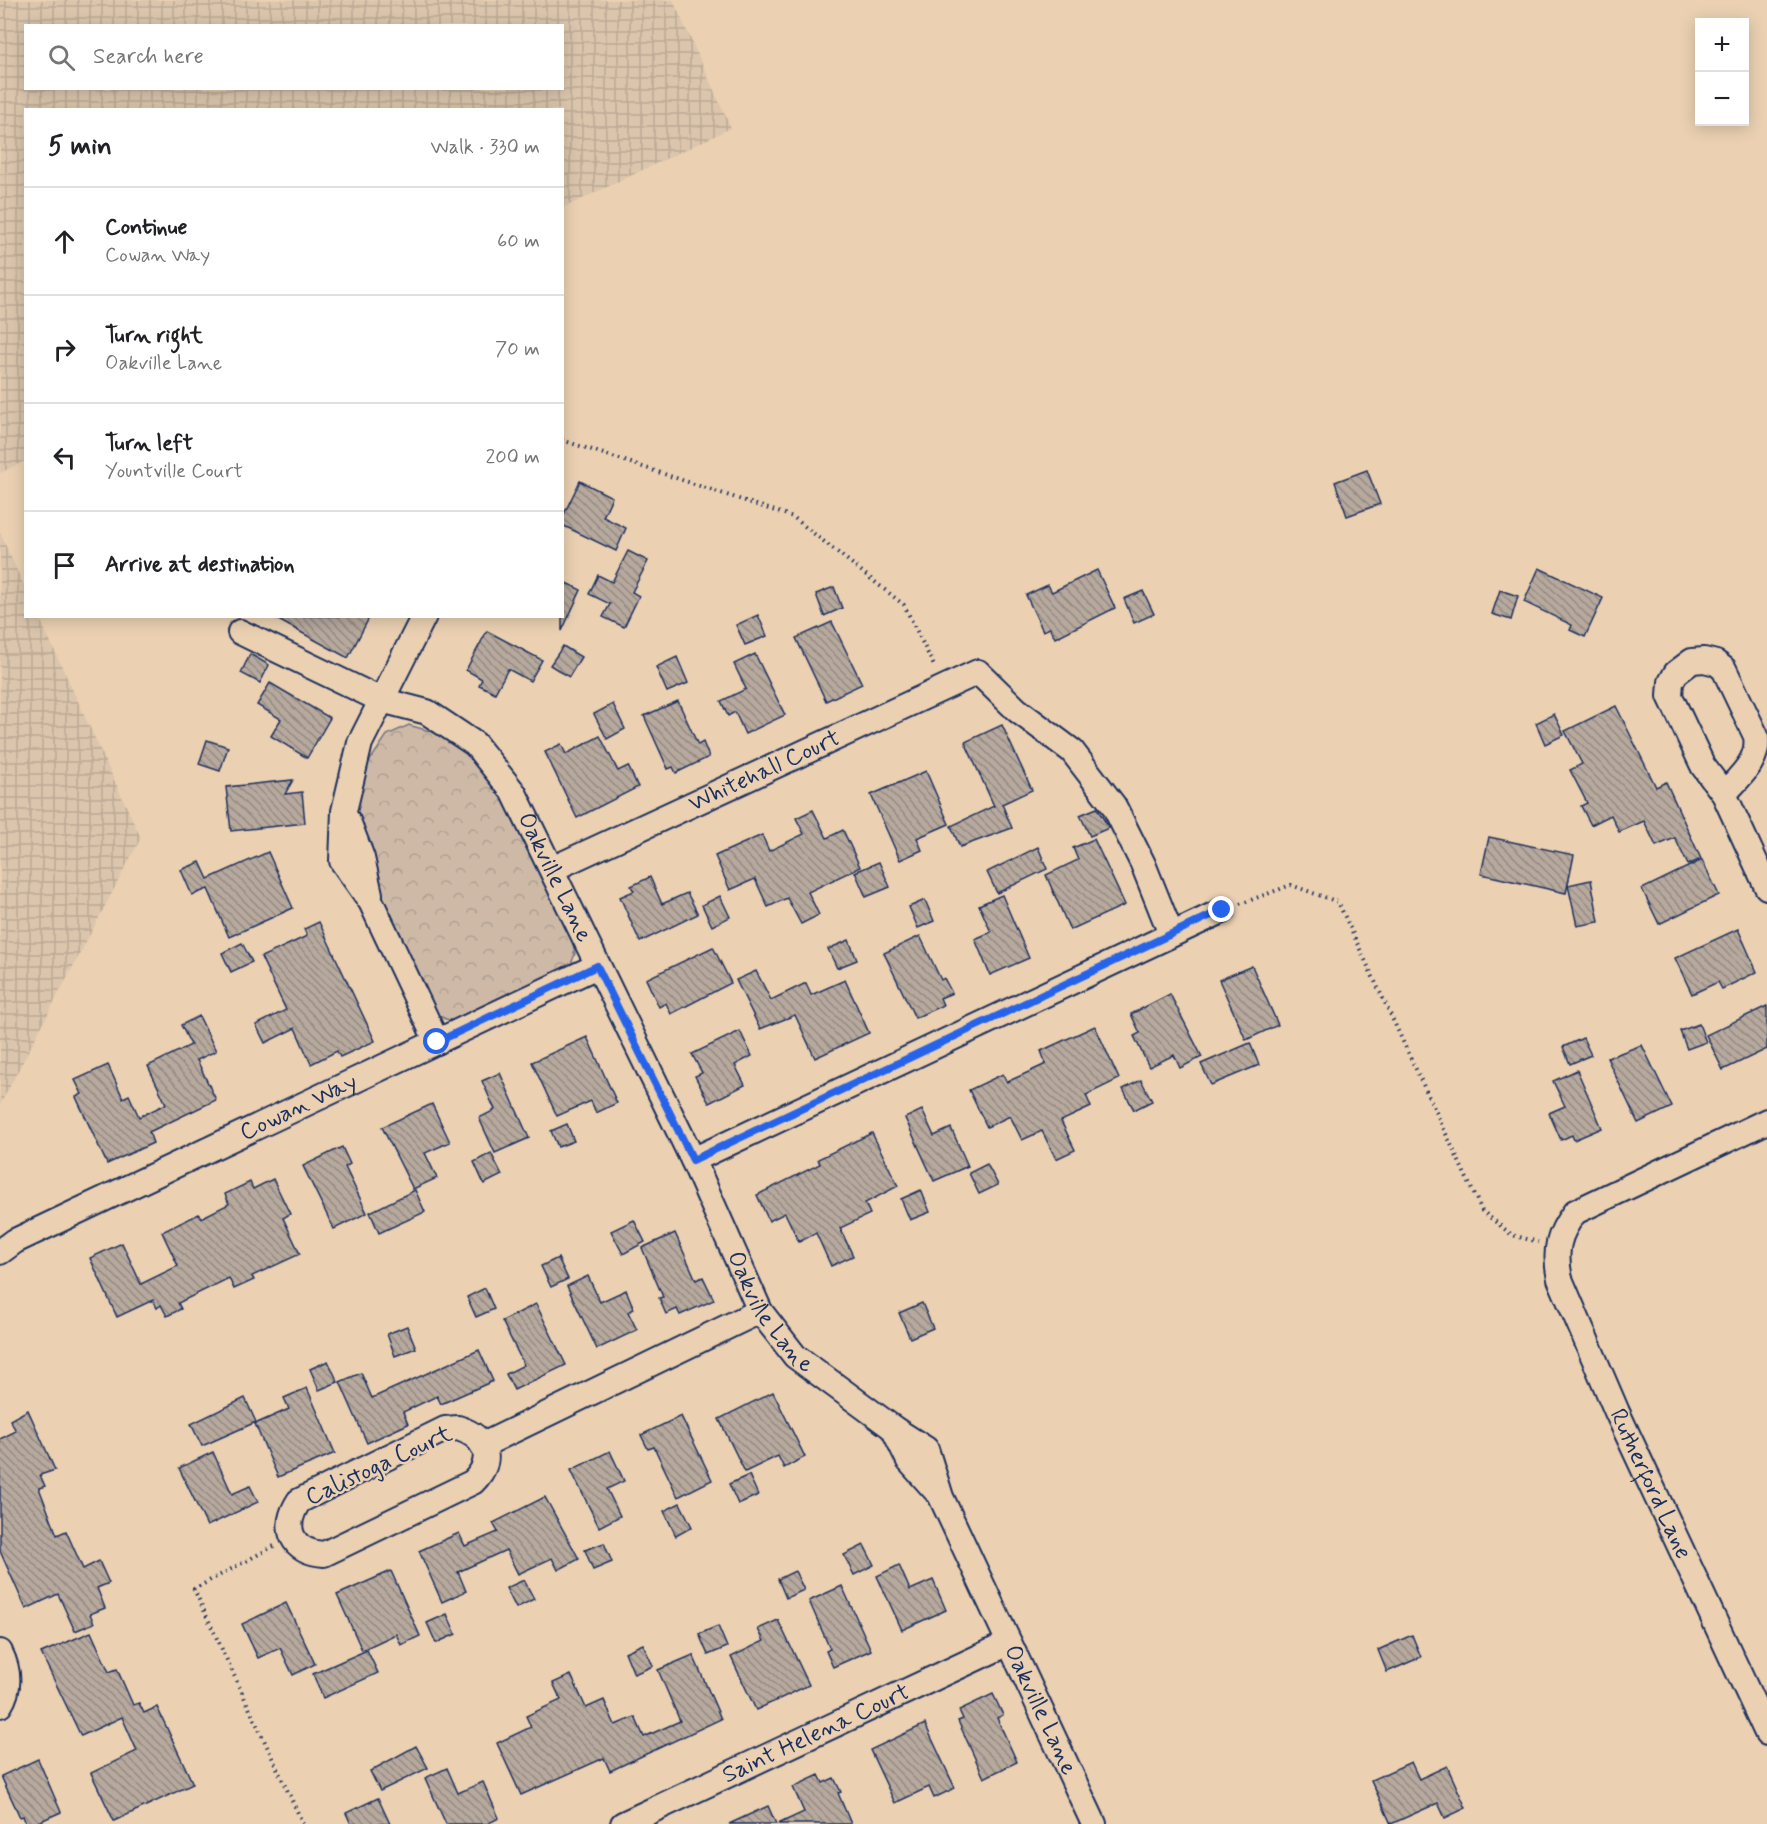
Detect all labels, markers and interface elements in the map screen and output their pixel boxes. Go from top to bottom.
map controls [1695,18,1749,126]
button: + [1695,18,1749,72]
search box [24,24,564,90]
icon: search [45,41,78,74]
text: Search here [93,43,204,71]
button: − [1695,72,1749,126]
text: 5 min [48,130,112,164]
text: Walk · 330 m [431,134,540,161]
text: Continue [105,214,187,242]
icon: ahead [48,225,81,258]
text: 60 m [497,228,540,255]
text: Cowan Way [105,242,210,269]
text: Turn right [105,322,203,350]
icon: right [48,333,81,366]
text: 70 m [495,336,540,363]
text: Oakville Lane [105,350,222,377]
text: Turn left [105,430,193,458]
icon: left [48,441,81,474]
text: 200 m [485,444,540,471]
text: Yountville Court [105,458,243,485]
icon: arrive [48,549,81,582]
text: Arrive at destination [105,551,295,579]
street label: Whitehall Court [684,722,845,819]
street label: Oakville Lane [510,807,600,947]
route end [1208,896,1234,922]
route start [423,1028,449,1054]
street label: Cowan Way [235,1066,362,1148]
street label: Oakville Lane [720,1246,820,1380]
street label: Rutherford Lane [1602,1404,1699,1564]
street label: Calistoga Court [301,1418,457,1514]
street label: Oakville Lane [997,1640,1084,1780]
street label: Saint Helena Court [717,1676,915,1791]

